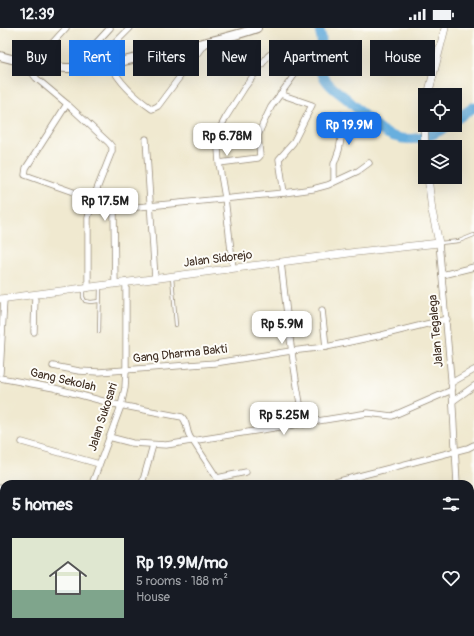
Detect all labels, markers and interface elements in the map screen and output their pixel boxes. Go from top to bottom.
text: 12:39 [20,5,54,24]
chip: Buy [12,40,61,76]
chip: Rent [69,40,125,76]
chip: Filters [133,40,199,76]
chip: New [207,40,261,76]
chip: Apartment [269,40,362,76]
chip: House [370,40,435,76]
map controls [418,88,462,184]
button: locate [418,88,462,132]
pin: Rp 19.9M [308,112,390,146]
text: Rp 19.9M [325,117,373,133]
pin: Rp 6.78M [186,123,268,157]
text: Rp 6.78M [202,128,252,144]
button: layers [418,140,462,184]
pin: Rp 17.5M [64,188,146,222]
text: Rp 17.5M [81,193,129,209]
street label: Jalan Sidorejo [183,247,254,271]
street label: Jalan Tegalega [425,294,447,368]
pin: Rp 5.9M [245,311,319,345]
text: Rp 5.9M [261,316,303,332]
street label: Gang Dharma Bakti [132,342,228,366]
street label: Gang Sekolah [29,365,98,395]
street label: Jalan Sukosari [85,381,121,453]
pin: Rp 5.25M [243,402,325,436]
text: Rp 5.25M [259,407,309,423]
icon: filters [440,493,462,515]
text: 5 homes [12,494,73,515]
text: Rp 19.9M/mo [136,552,228,573]
icon: home [44,554,92,602]
icon: heart [440,567,462,589]
text: 5 rooms · 188 m² [136,573,228,589]
text: House [136,589,170,605]

